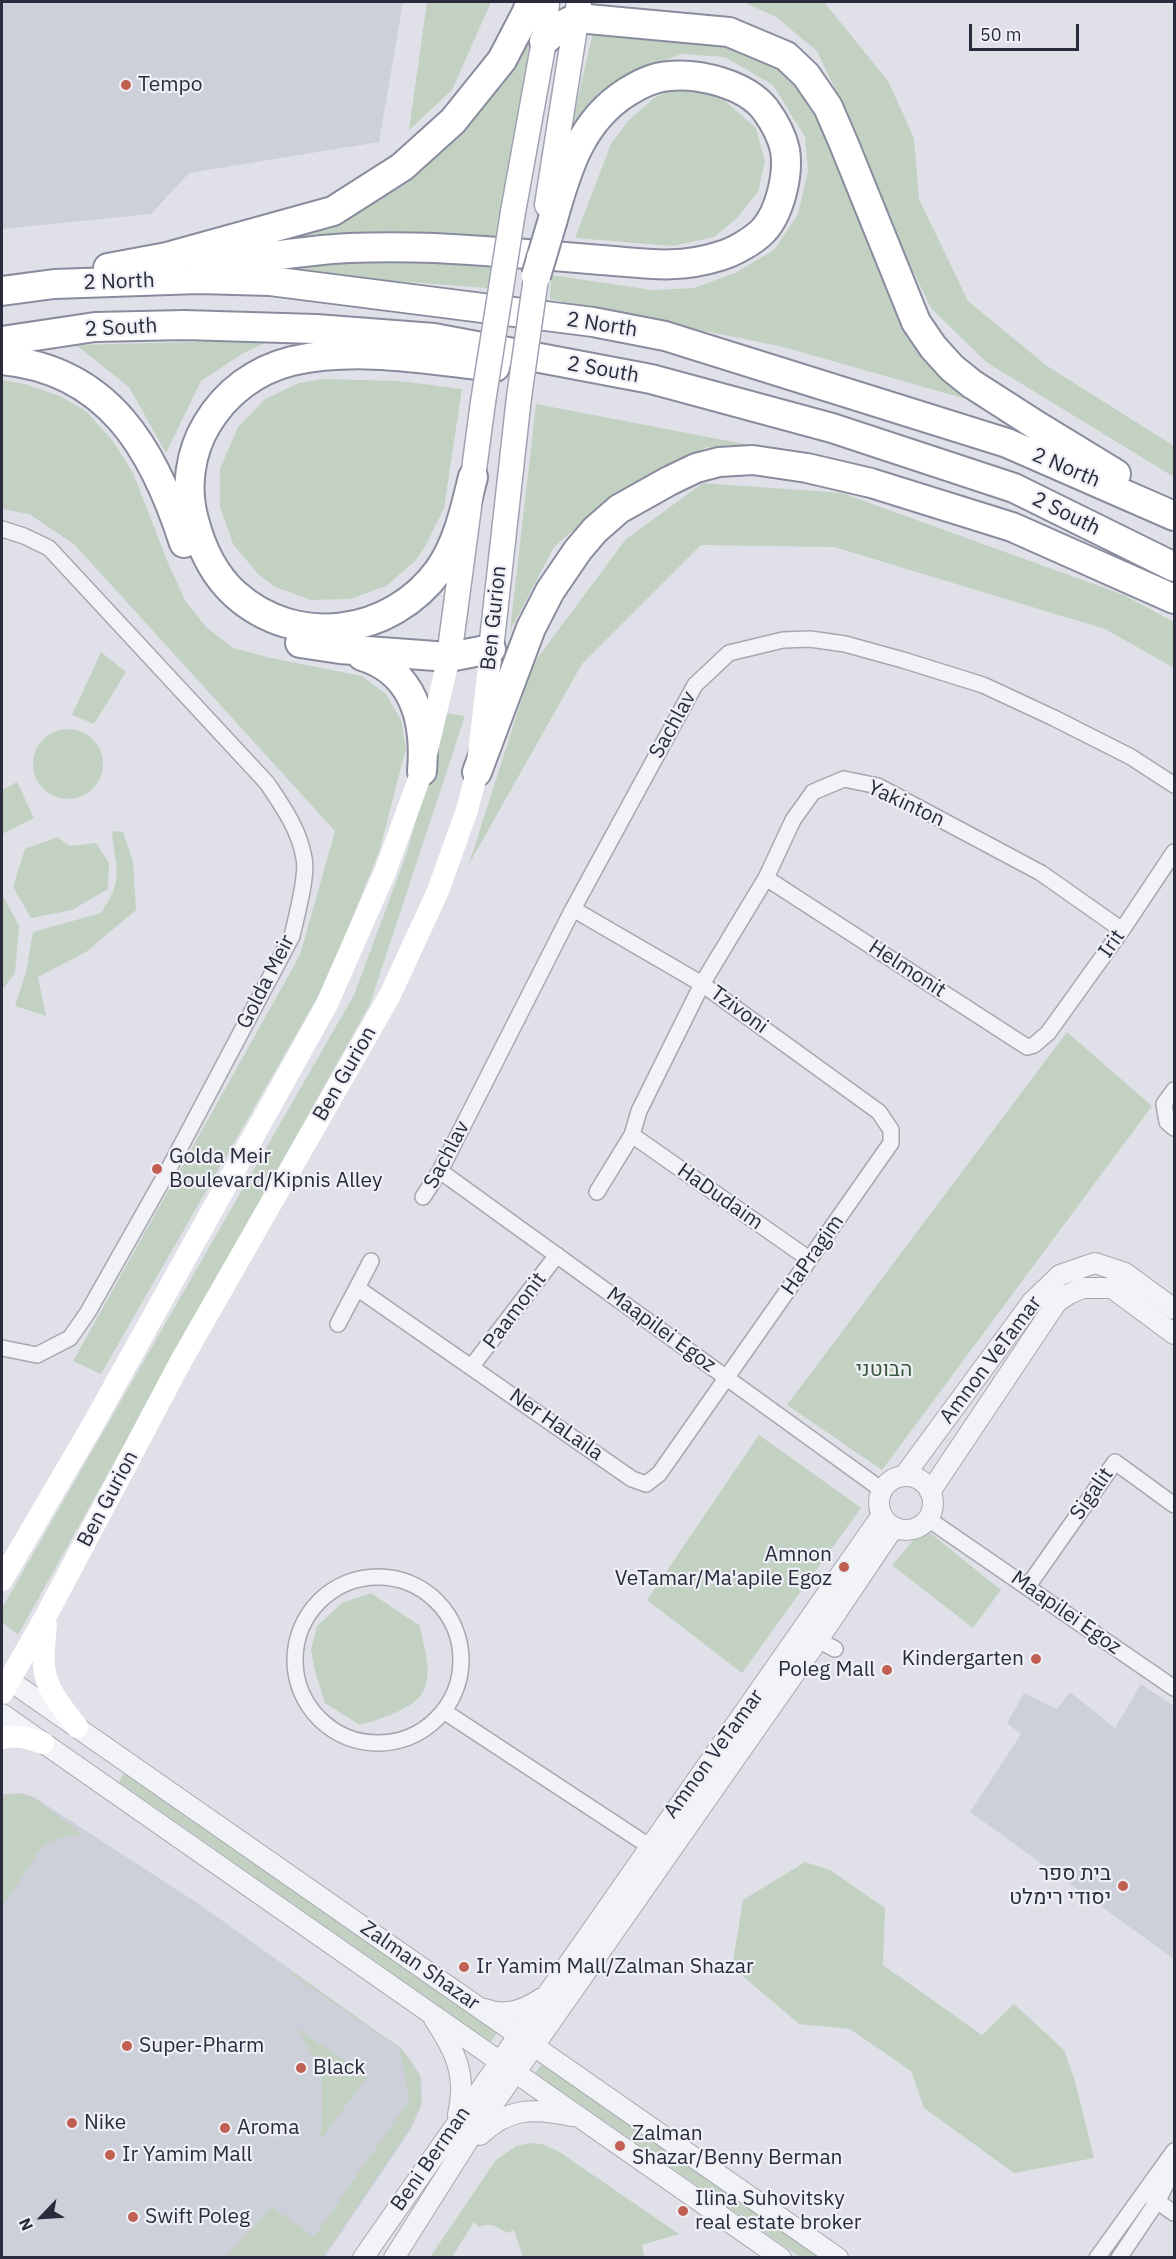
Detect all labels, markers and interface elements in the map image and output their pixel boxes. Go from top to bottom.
scale bar [972,12,1082,50]
text: 50 m [980,23,1022,46]
place label: Tempo [138,72,202,98]
marker: Tempo [119,78,133,92]
street label: 2 North [83,268,155,296]
street label: 2 North [565,307,639,343]
street label: 2 South [84,314,158,342]
street label: 2 South [565,351,641,389]
street label: 2 North [1028,442,1104,494]
street label: 2 South [1028,487,1104,541]
street label: Ben Gurion [476,564,512,672]
street label: Sachlav [644,687,702,763]
street label: Yakinton [864,775,948,833]
street label: Irit [1093,925,1131,963]
street label: Golda Meir [232,931,300,1033]
street label: Helmonit [864,935,950,1003]
street label: Tzivoni [705,981,773,1039]
street label: Ben Gurion [308,1022,382,1126]
street label: Sachlav [419,1117,475,1193]
place label: Golda Meir Boulevard/Kipnis Alley [169,1144,382,1194]
street label: HaDudaim [672,1158,768,1236]
marker: Golda Meir Boulevard/Kipnis Alley [150,1162,164,1176]
street label: HaPragim [776,1210,850,1300]
street label: Paamonit [478,1268,552,1354]
street label: Maapilei Egoz [601,1282,721,1378]
street label: Amnon VeTamar [935,1291,1047,1429]
park label: הבוטני [856,1357,912,1383]
street label: Ner HaLaila [504,1383,608,1467]
street label: Ben Gurion [72,1447,144,1551]
street label: Sigalit [1065,1463,1119,1525]
place label: Amnon VeTamar/Ma'apile Egoz [615,1542,832,1592]
marker: Amnon VeTamar/Ma'apile Egoz [837,1560,851,1574]
street label: Maapilei Egoz [1006,1566,1126,1660]
place label: Kindergarten [902,1646,1024,1672]
marker: Kindergarten [1029,1652,1043,1666]
place label: Poleg Mall [778,1657,875,1683]
marker: Poleg Mall [880,1663,894,1677]
street label: Amnon VeTamar [659,1684,769,1824]
place label: בית ספר יסודי רימלט [1009,1861,1111,1911]
marker: בית ספר יסודי רימלט [1116,1879,1130,1893]
street label: Zalman Shazar [356,1916,484,2016]
place label: Ir Yamim Mall/Zalman Shazar [476,1954,754,1980]
marker: Ir Yamim Mall/Zalman Shazar [457,1960,471,1974]
place label: Super-Pharm [139,2033,264,2059]
marker: Super-Pharm [120,2039,134,2053]
place label: Black [313,2055,365,2081]
marker: Black [294,2061,308,2075]
street label: Beni Berman [386,2102,476,2216]
place label: Nike [84,2110,126,2136]
place label: Aroma [237,2115,299,2141]
marker: Nike [65,2116,79,2130]
marker: Aroma [218,2121,232,2135]
place label: Zalman Shazar/Benny Berman [632,2121,843,2171]
marker: Zalman Shazar/Benny Berman [613,2139,627,2153]
place label: Ir Yamim Mall [122,2142,252,2168]
marker: Ir Yamim Mall [103,2148,117,2162]
place label: Ilina Suhovitsky real estate broker [695,2186,861,2236]
north arrow [12,2187,72,2247]
place label: Swift Poleg [145,2204,250,2230]
marker: Ilina Suhovitsky real estate broker [676,2204,690,2218]
marker: Swift Poleg [126,2210,140,2224]
text: N [14,2215,37,2234]

